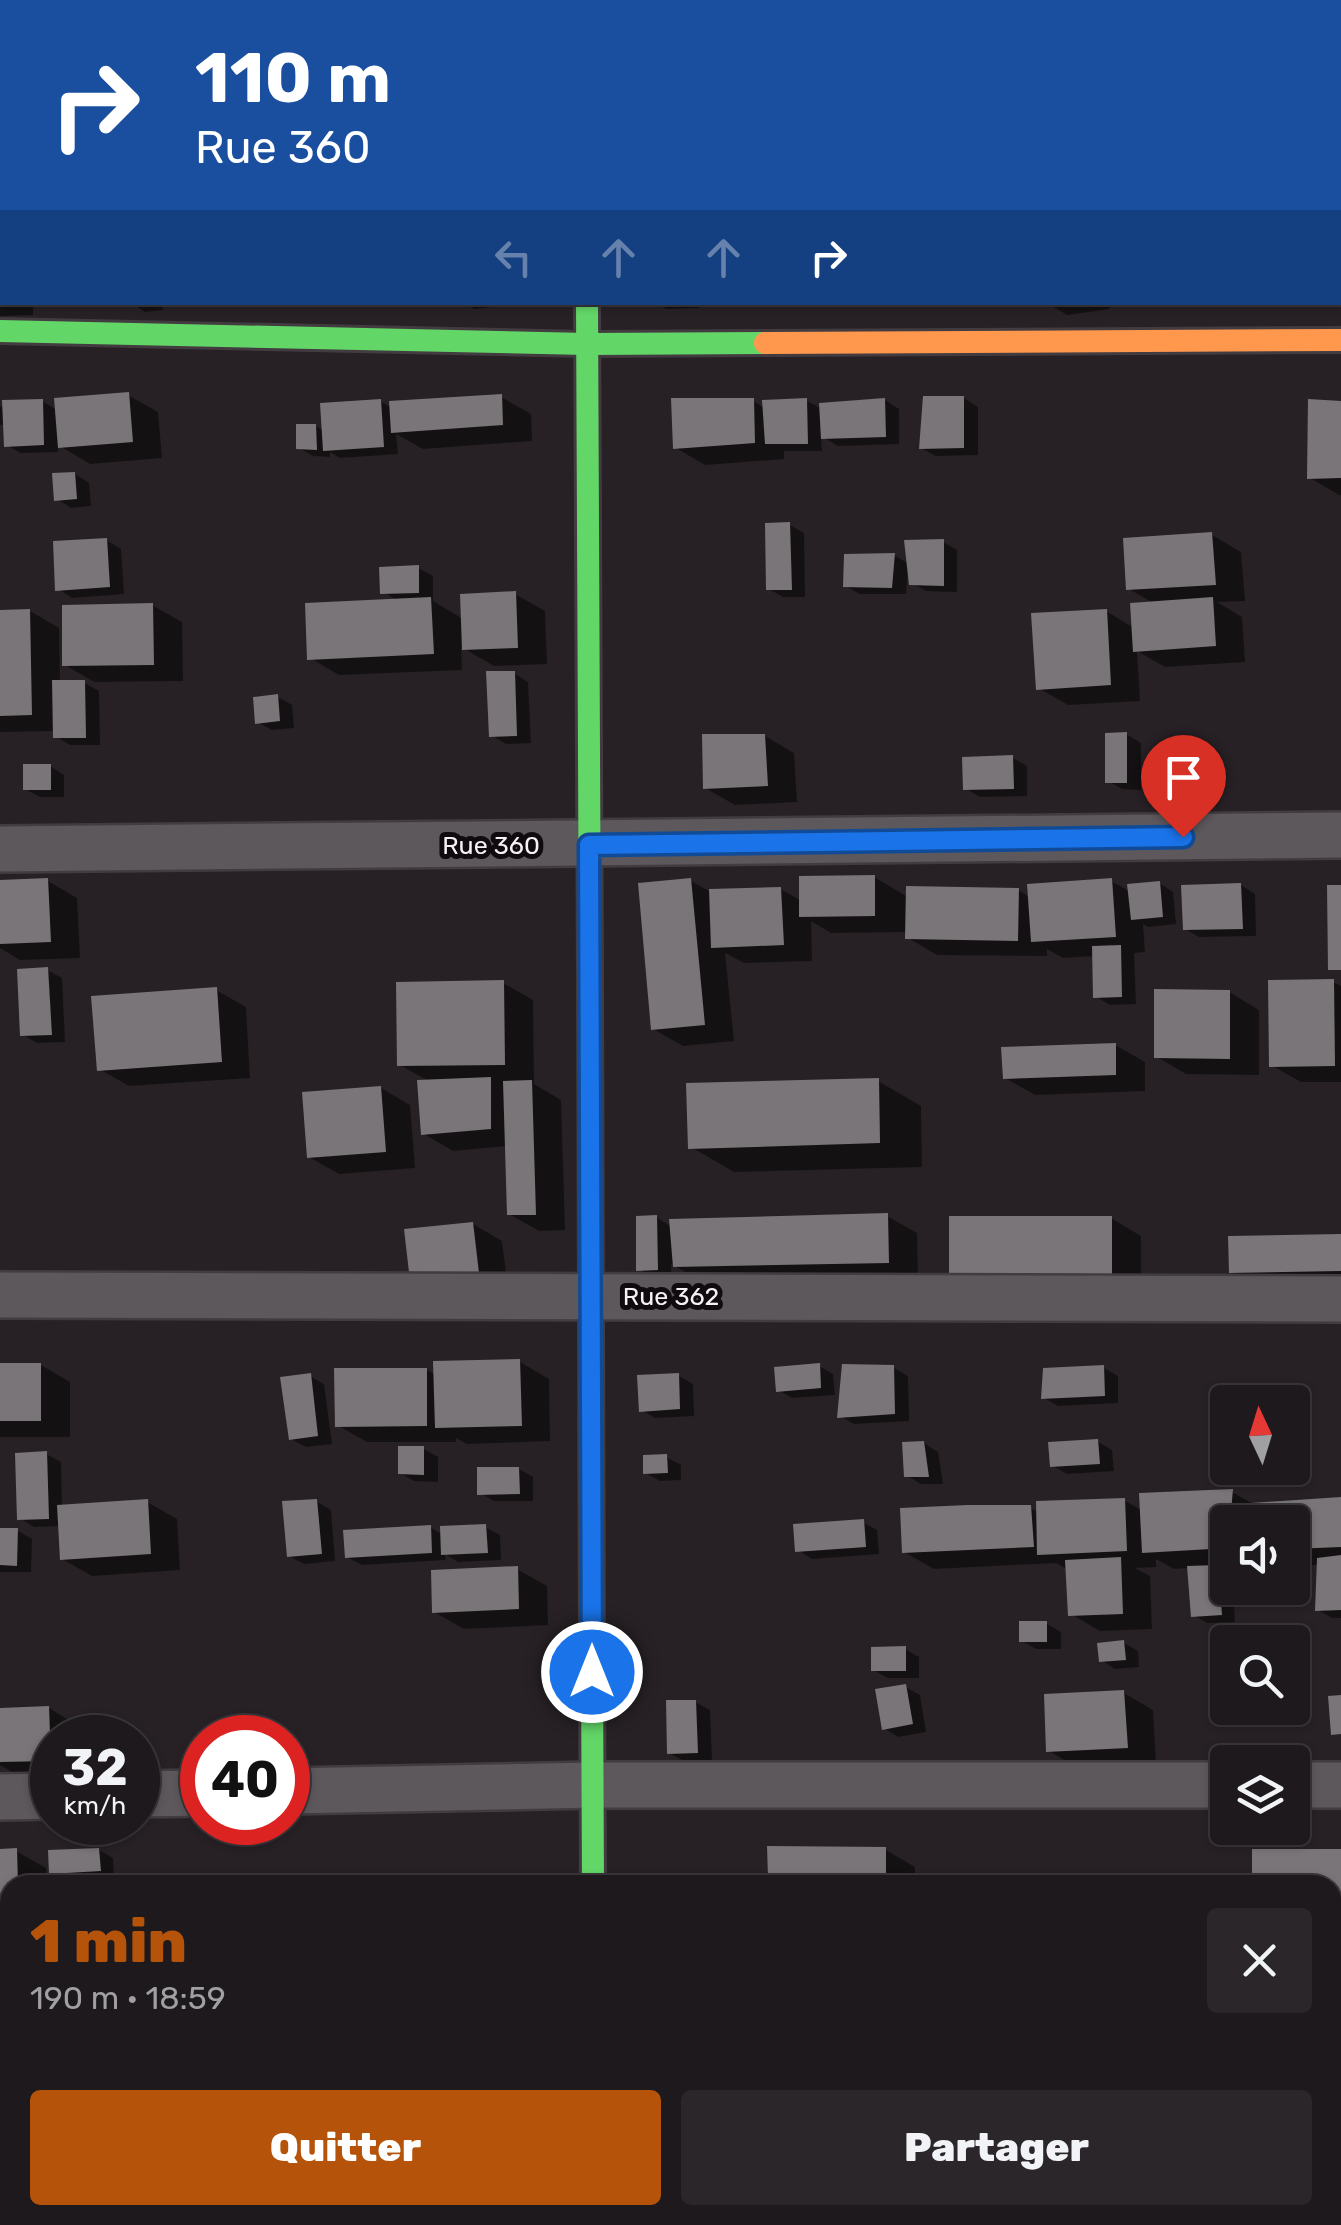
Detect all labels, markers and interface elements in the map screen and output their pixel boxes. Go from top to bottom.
text: 110 m [195,37,391,120]
icon: right [30,40,160,170]
text: Rue 360 [195,121,371,174]
icon: left [486,230,541,285]
icon: ahead [591,230,646,285]
icon: ahead [696,230,751,285]
icon: right [801,230,856,285]
pin [1141,735,1226,838]
icon: arrive [1156,750,1211,805]
street label: Rue 360 [442,831,540,860]
street label: Rue 362 [623,1282,719,1311]
north arrow [1210,1385,1310,1485]
map controls [1210,1385,1310,1845]
button: sound [1210,1505,1310,1605]
position arrow [540,1620,644,1724]
button: search [1210,1625,1310,1725]
speed limit sign: 40 [180,1715,310,1845]
text: 32 [62,1738,128,1798]
button: layers [1210,1745,1310,1845]
text: km/h [64,1791,126,1820]
text: 1 min [30,1906,187,1977]
button: close [1207,1908,1312,2013]
text: 190 m · 18:59 [30,1979,226,2017]
button: Quitter [30,2090,661,2205]
button: Partager [681,2090,1312,2205]

